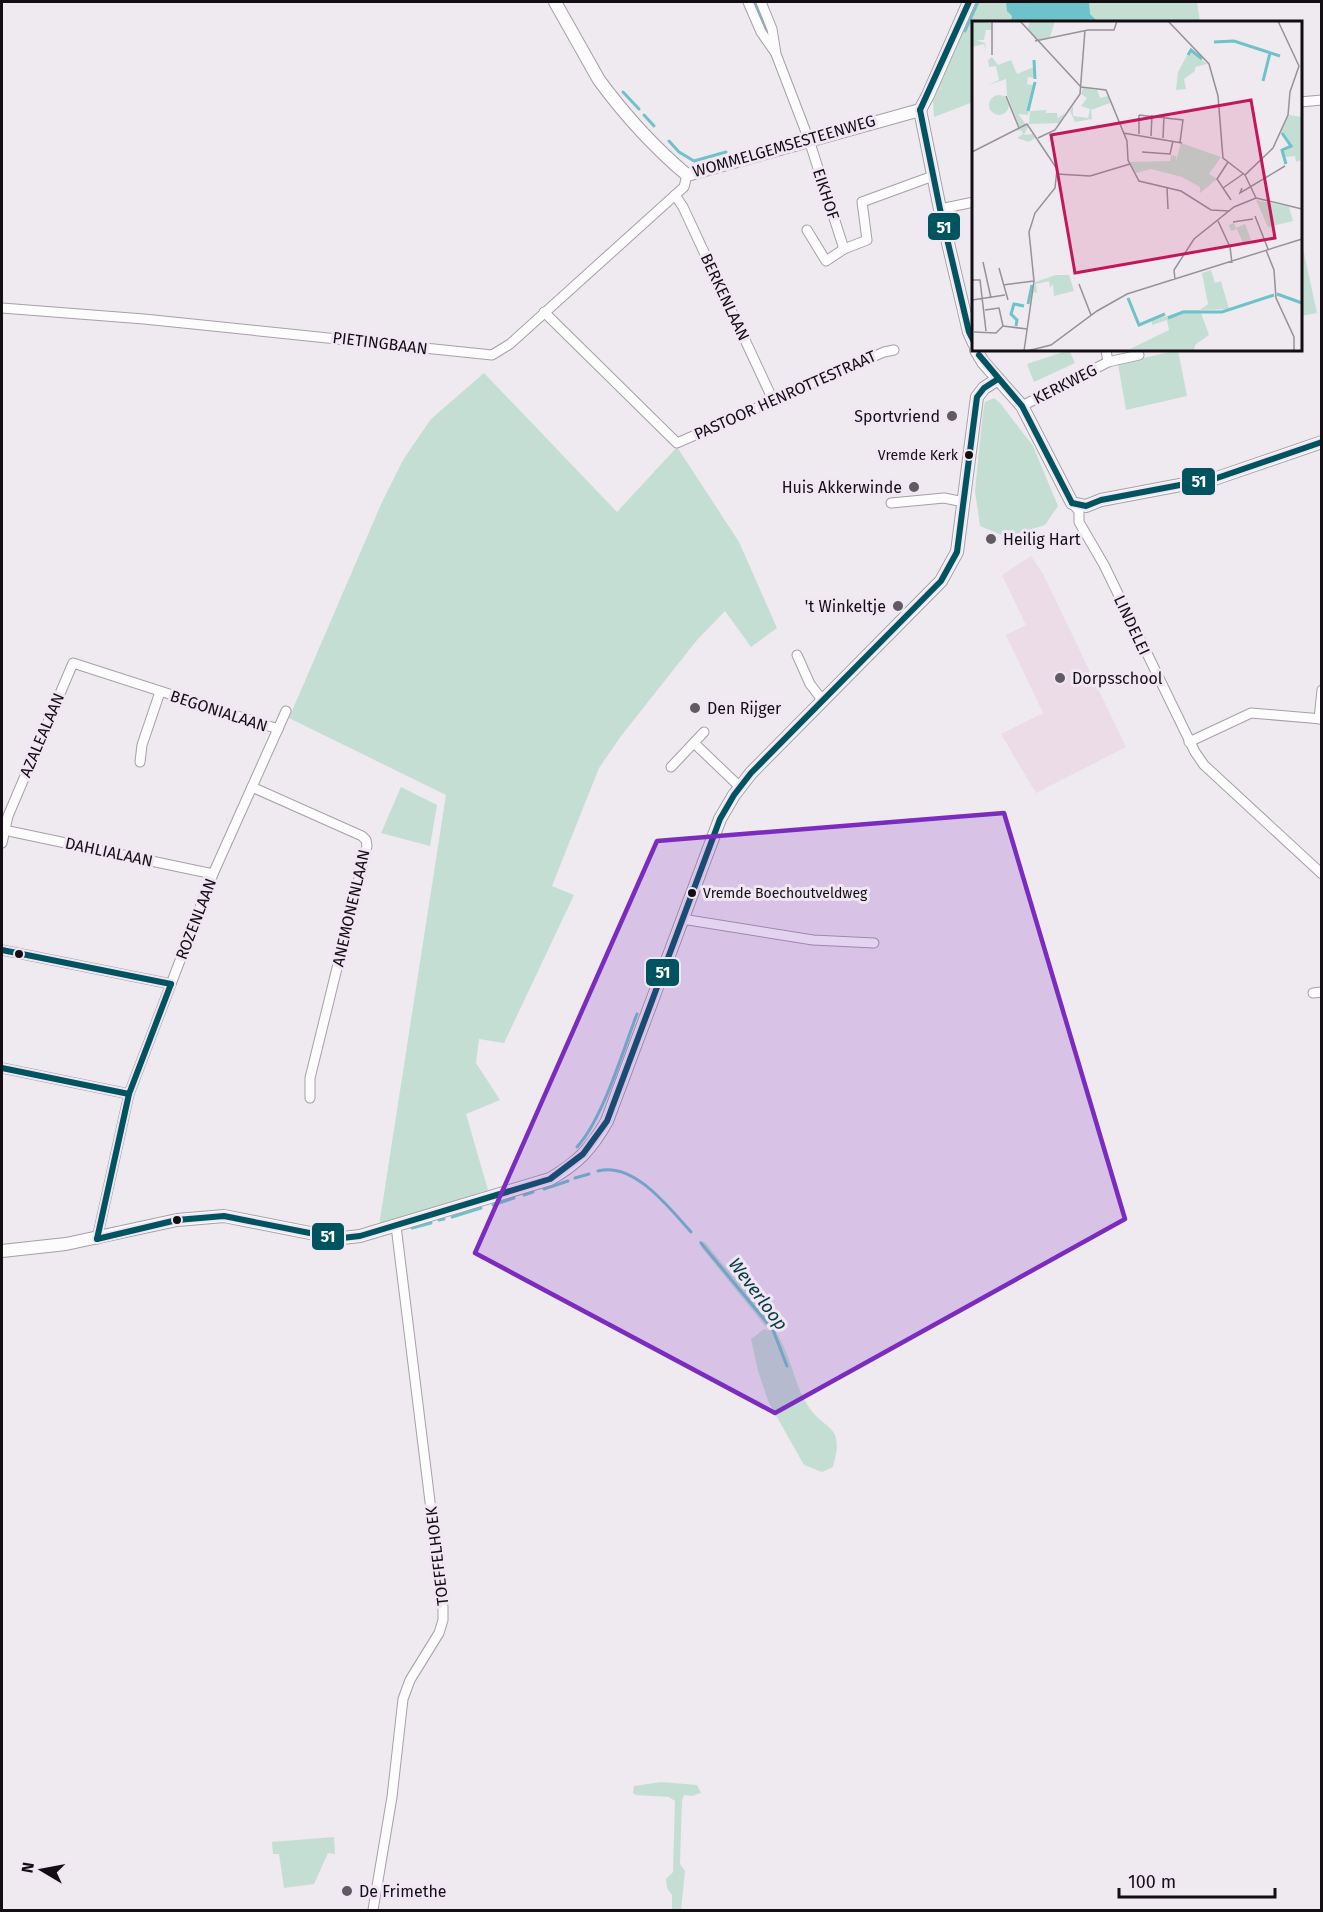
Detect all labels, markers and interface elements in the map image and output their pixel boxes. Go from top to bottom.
inset map [972,21,1302,351]
street label: WOMMELGEMSESTEENWEG [690,111,878,181]
street label: EIKHOF [809,166,843,222]
line badge: 51 [927,212,961,241]
text: 51 [936,218,952,237]
street label: BERKENLAAN [697,250,753,344]
street label: PIETINGBAAN [331,328,429,358]
street label: PASTOOR HENROTTESTRAAT [691,346,880,444]
street label: KERKWEG [1030,360,1100,408]
place label: Sportvriend [854,407,940,426]
marker: Sportvriend [945,409,959,423]
place label: Vremde Kerk [878,447,959,464]
marker: Vremde Kerk [963,449,975,461]
line badge: 51 [1181,467,1216,496]
text: 51 [1191,472,1207,491]
place label: Huis Akkerwinde [782,478,902,497]
marker: Huis Akkerwinde [907,480,921,494]
place label: Heilig Hart [1003,530,1081,549]
marker: Heilig Hart [984,532,998,546]
street label: LINDELEI [1110,592,1154,658]
place label: 't Winkeltje [805,597,886,616]
marker: 't Winkeltje [891,599,905,613]
place label: Dorpsschool [1072,669,1163,688]
marker: Dorpsschool [1053,671,1067,685]
street label: BEGONIALAAN [168,686,270,736]
street label: AZALEALAAN [16,690,68,780]
place label: Den Rijger [707,699,782,718]
marker: Den Rijger [688,701,702,715]
street label: DAHLIALAAN [63,833,155,871]
street label: ANEMONENLAAN [328,848,374,968]
street label: ROZENLAAN [172,876,220,962]
place label: Vremde Boechoutveldweg [703,885,868,902]
marker: Vremde Boechoutveldweg [686,887,698,899]
unlabelled marker [13,948,25,960]
line badge: 51 [645,958,680,987]
text: 51 [655,963,671,982]
unlabelled marker [171,1214,183,1226]
line badge: 51 [311,1222,345,1251]
text: 51 [320,1227,336,1246]
water label: Weverloop [724,1253,792,1335]
street label: TOEFFELHOEK [421,1505,452,1607]
north arrow [12,1840,72,1900]
text: N [17,1861,38,1874]
scale bar [1119,1861,1275,1899]
text: 100 m [1128,1871,1176,1893]
place label: De Frimethe [359,1882,447,1901]
marker: De Frimethe [340,1884,354,1898]

